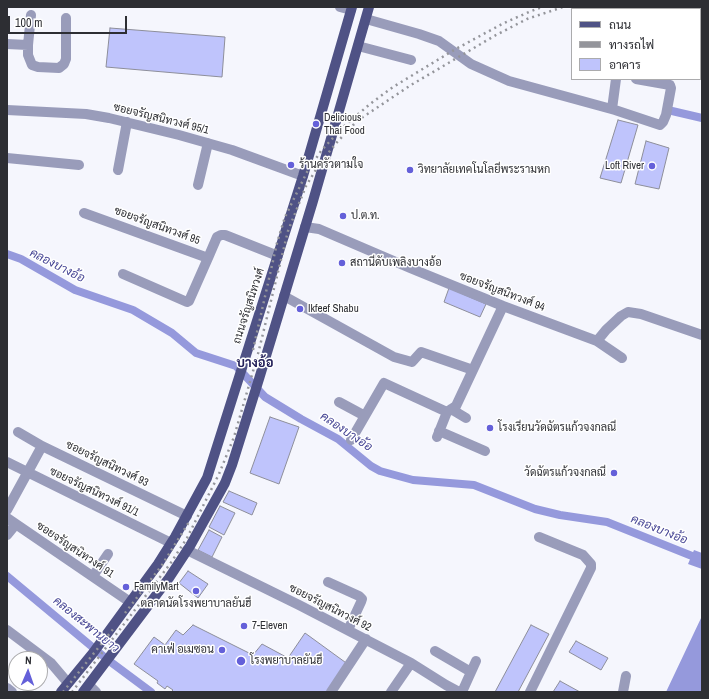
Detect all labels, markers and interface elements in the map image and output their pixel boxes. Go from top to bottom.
scale bar [10,8,129,34]
legend [571,8,701,80]
text: 100 m [15,15,42,31]
text: ถนน [609,17,631,33]
text: ทางรถไฟ [609,37,654,53]
text: อาคาร [609,57,641,73]
street label: ซอยจรัญสนิทวงศ์ 95/1 [112,101,210,137]
place label: Delicious Thai Food [324,111,365,137]
marker: Delicious Thai Food [311,119,321,129]
place label: ร้านครัวตามใจ [299,158,363,172]
place label: Loft River [605,159,644,173]
marker: ร้านครัวตามใจ [286,160,296,170]
marker: Loft River [647,161,657,171]
place label: วิทยาลัยเทคโนโลยีพระรามหก [418,163,550,177]
marker: วิทยาลัยเทคโนโลยีพระรามหก [405,165,415,175]
street label: ซอยจรัญสนิทวงศ์ 95 [112,204,202,248]
place label: ป.ต.ท. [351,209,380,223]
marker: ป.ต.ท. [338,211,348,221]
water label: คลองบางอ้อ [27,246,87,286]
place label: สถานีดับเพลิงบางอ้อ [350,256,442,270]
marker: สถานีดับเพลิงบางอ้อ [337,258,347,268]
street label: ถนนจรัญสนิทวงศ์ [231,266,267,346]
street label: ซอยจรัญสนิทวงศ์ 94 [457,270,547,314]
place label: Ikfeef Shabu [308,302,359,316]
marker: Ikfeef Shabu [295,304,305,314]
district label: บางอ้อ [237,356,273,372]
water label: คลองบางอ้อ [317,409,375,455]
place label: โรงเรียนวัดฉัตรแก้วจงกลณี [498,421,616,435]
marker: โรงเรียนวัดฉัตรแก้วจงกลณี [485,423,495,433]
street label: ซอยจรัญสนิทวงศ์ 93 [63,438,151,490]
street label: ซอยจรัญสนิทวงศ์ 91/1 [47,465,141,519]
place label: วัดฉัตรแก้วจงกลณี [524,466,606,480]
marker: วัดฉัตรแก้วจงกลณี [609,468,619,478]
water label: คลองบางอ้อ [629,512,689,548]
street label: ซอยจรัญสนิทวงศ์ 91 [34,519,116,581]
place label: FamilyMart [134,580,179,594]
marker: FamilyMart [121,582,131,592]
street label: ซอยจรัญสนิทวงศ์ 92 [287,582,373,634]
marker: ตลาดนัดโรงพยาบาลยันฮี [191,586,201,596]
water label: คลองสะพานยาว [50,594,122,656]
place label: ตลาดนัดโรงพยาบาลยันฮี [141,597,251,611]
place label: 7-Eleven [252,619,288,633]
marker: 7-Eleven [239,621,249,631]
place label: คาเฟ่ อเมซอน [151,643,214,657]
marker: คาเฟ่ อเมซอน [217,645,227,655]
north arrow [8,651,48,691]
text: N [25,653,32,667]
place label: โรงพยาบาลยันฮี [250,654,322,668]
marker: โรงพยาบาลยันฮี [235,655,247,667]

